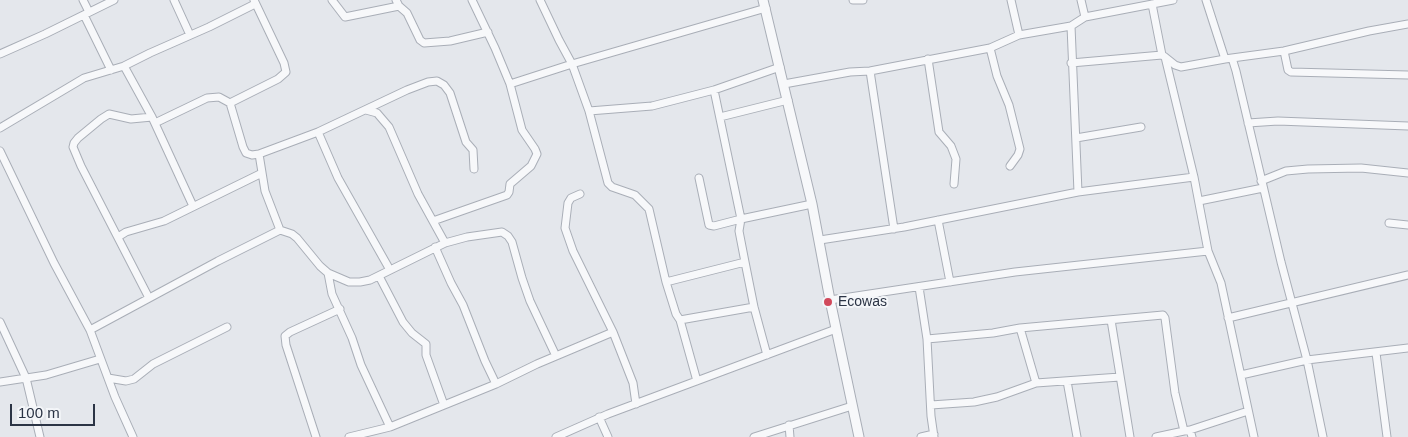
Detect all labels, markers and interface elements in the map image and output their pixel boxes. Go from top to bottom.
place label: Ecowas [838,294,887,310]
marker: Ecowas [822,296,834,308]
scale bar [12,394,98,426]
text: 100 m [18,404,60,421]

